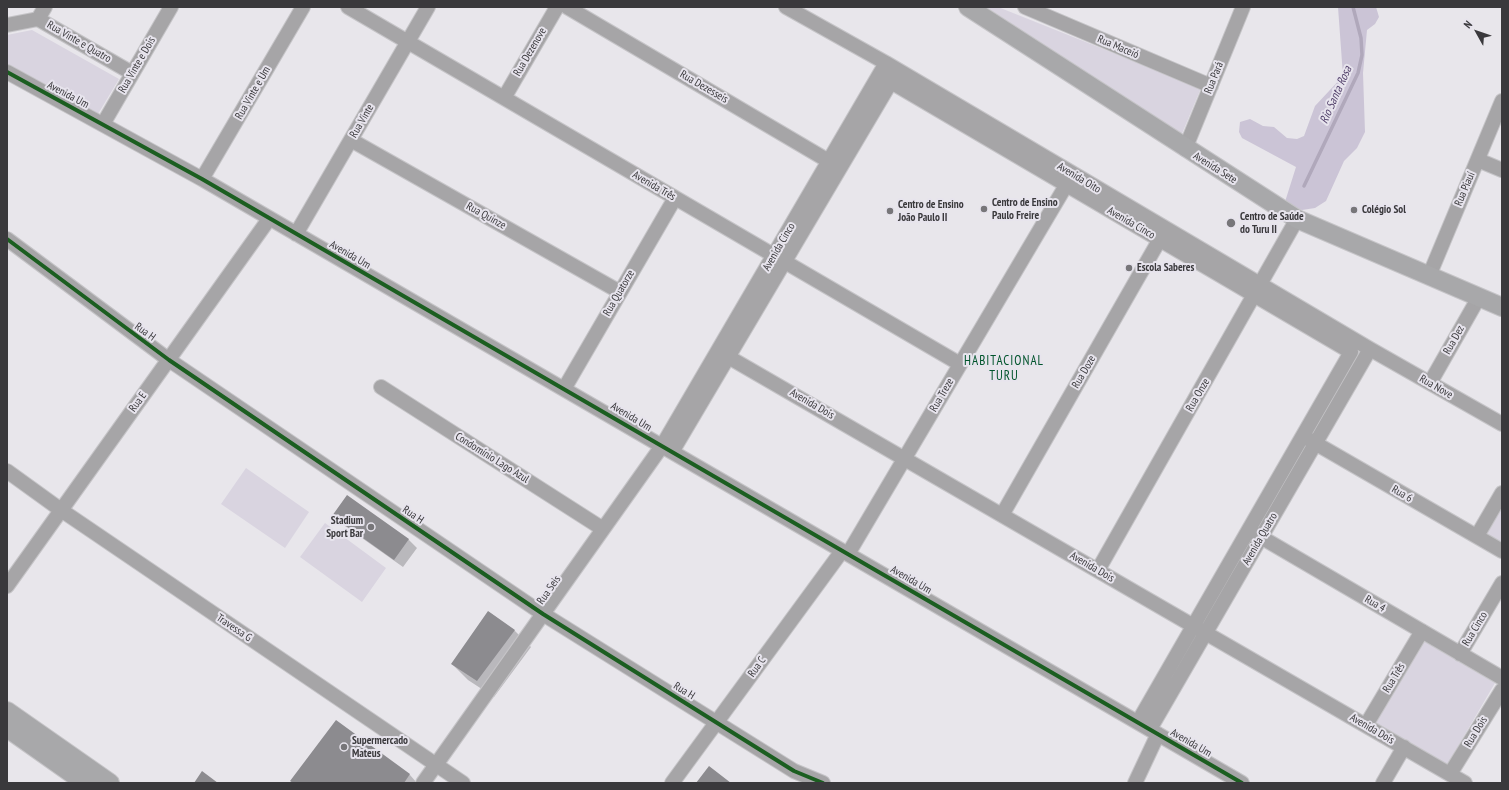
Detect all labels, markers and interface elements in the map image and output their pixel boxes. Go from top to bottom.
north arrow [1457,12,1497,52]
street label: Rua Vinte e Quatro [45,18,113,66]
text: N [1461,18,1475,31]
street label: Rua Dezenove [511,25,549,79]
street label: Rua Maceió [1095,32,1141,62]
street label: Rua Vinte e Dois [116,35,158,95]
street label: Rua Pará [1202,60,1226,96]
street label: Rua Vinte e Um [233,64,273,122]
water label: Rio Santa Rosa [1317,64,1355,126]
street label: Rua Dezesseis [678,68,730,106]
street label: Avenida Um [45,79,91,111]
street label: Rua Vinte [347,102,377,140]
street label: Avenida Sete [1191,149,1239,187]
street label: Avenida Oito [1055,160,1103,196]
street label: Avenida Três [630,168,678,204]
street label: Rua Piauí [1452,170,1478,208]
place label: Centro de Ensino Paulo Freire [992,196,1058,222]
place label: Centro de Ensino João Paulo II [898,198,964,224]
street label: Rua Quinze [464,200,508,232]
place label: Colégio Sol [1362,203,1406,217]
marker: Centro de Ensino Paulo Freire [979,204,989,214]
street label: Avenida Cinco [1105,204,1157,242]
marker: Colégio Sol [1349,205,1359,215]
marker: Centro de Ensino João Paulo II [885,206,895,216]
place label: Centro de Saúde do Turu II [1240,210,1304,236]
marker: Centro de Saúde do Turu II [1225,217,1237,229]
street label: Avenida Cinco [760,221,798,273]
street label: Avenida Um [327,238,373,272]
place label: Escola Saberes [1137,261,1194,275]
marker: Escola Saberes [1124,263,1134,273]
street label: Rua Quatorze [601,268,637,318]
street label: Rua H [132,320,158,344]
street label: Rua Dez [1441,323,1467,357]
district label: HABITACIONAL TURU [964,353,1044,384]
street label: Rua Doze [1069,353,1099,391]
street label: Rua Nove [1417,372,1455,402]
street label: Rua Treze [927,376,957,414]
street label: Rua Onze [1183,376,1213,414]
street label: Avenida Dois [787,386,837,422]
street label: Rua E [126,389,150,415]
street label: Avenida Um [608,400,654,434]
street label: Condomínio Lago Azul [453,430,531,486]
street label: Rua 6 [1389,483,1415,505]
street label: Rua H [400,503,426,527]
street label: Avenida Quatro [1240,510,1280,568]
place label: Stadium Sport Bar [326,514,363,540]
marker: Stadium Sport Bar [366,522,376,532]
street label: Avenida Dois [1067,549,1117,585]
street label: Avenida Um [888,563,934,597]
street label: Rua Seis [534,573,564,607]
street label: Rua 4 [1362,593,1388,615]
street label: Rua Cinco [1460,610,1490,648]
street label: Travessa G [214,611,254,645]
street label: Rua C [745,654,769,680]
street label: Rua Três [1380,661,1408,695]
street label: Rua H [671,679,697,703]
street label: Avenida Dois [1347,711,1397,747]
street label: Rua Dois [1462,714,1490,750]
street label: Avenida Um [1168,726,1214,760]
place label: Supermercado Mateus [352,734,408,760]
marker: Supermercado Mateus [339,742,349,752]

